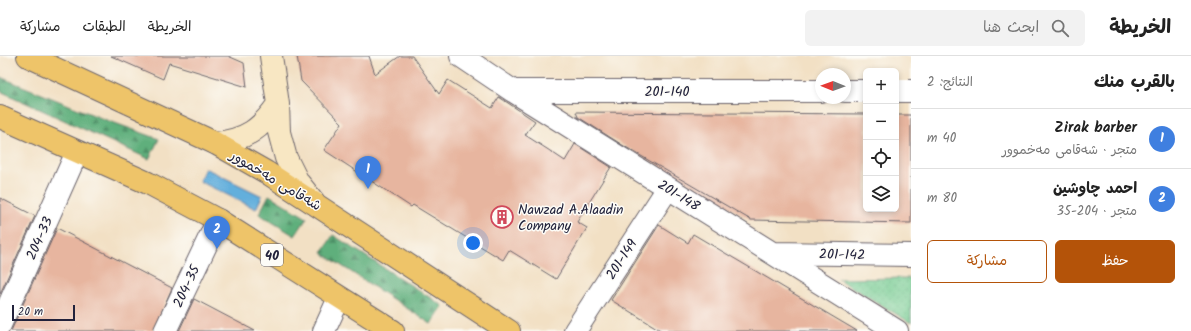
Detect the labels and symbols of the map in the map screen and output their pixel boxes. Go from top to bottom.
north arrow [815,68,851,104]
street label: 201-140 [644,81,690,103]
street label: شەقامی مەخموور [225,144,325,217]
pin: 1 [355,156,381,189]
street label: 201-148 [653,174,704,218]
place label: Nawzad A.Alaadin Company [518,199,623,237]
building icon: Nawzad A.Alaadin Company [489,204,515,230]
street label: 204-33 [21,213,59,264]
pin: 2 [204,216,230,249]
your location [463,233,483,253]
street label: 201-149 [600,235,643,284]
road number: 40 [261,244,283,266]
street label: 201-142 [819,244,865,266]
street label: 204-35 [167,260,207,311]
scale bar [12,303,75,322]

